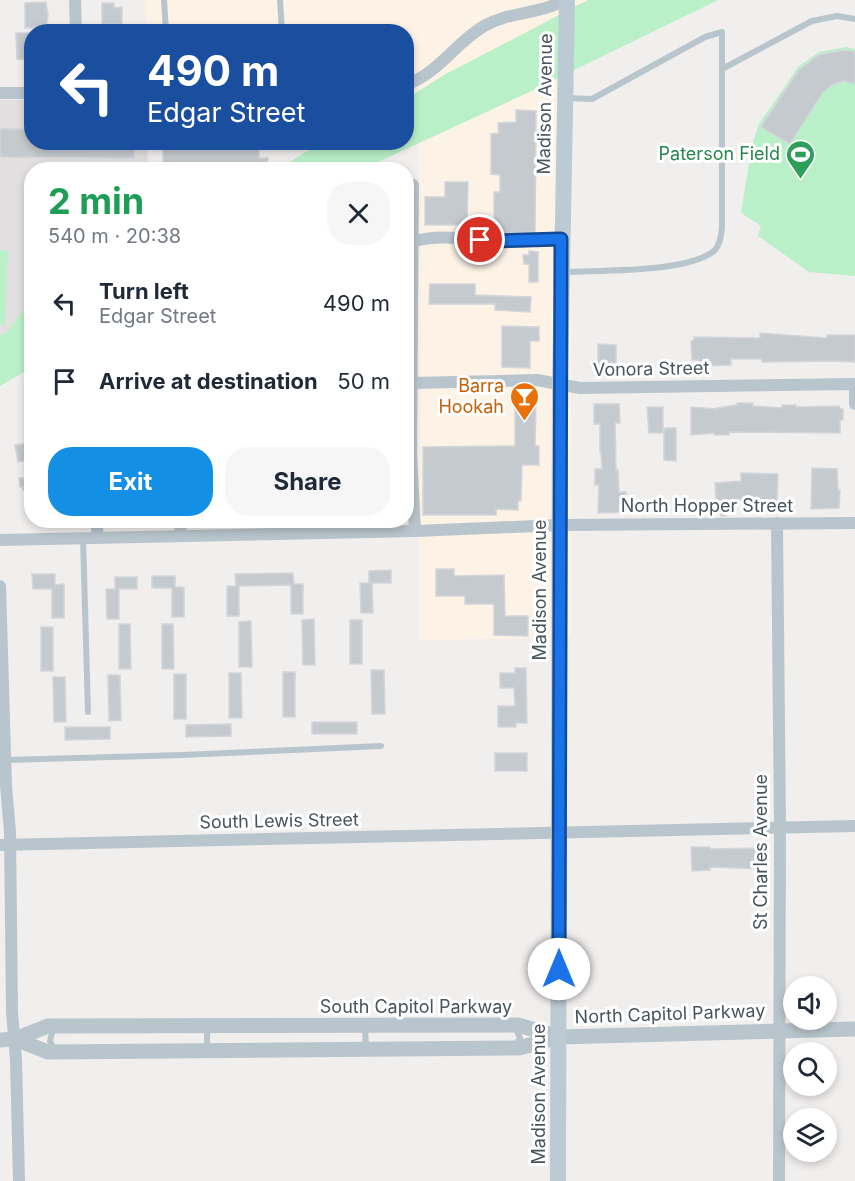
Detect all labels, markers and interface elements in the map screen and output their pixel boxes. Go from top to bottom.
street label: Madison Avenue [533,33,556,175]
text: 490 m [147,45,279,96]
icon: left [48,48,126,126]
text: Edgar Street [147,96,305,129]
sports icon: Paterson Field [785,138,817,180]
place label: Paterson Field [659,143,780,164]
text: 2 min [48,179,144,223]
button: close [327,182,390,245]
pin [454,214,505,265]
icon: arrive [463,223,496,256]
text: 540 m · 20:38 [48,224,181,248]
text: Turn left [99,278,189,304]
icon: left [48,287,81,320]
text: 490 m [323,290,390,316]
text: Edgar Street [99,304,216,328]
street label: Vonora Street [593,357,710,380]
icon: arrive [48,365,81,398]
text: Arrive at destination [99,368,318,394]
text: 50 m [337,368,390,394]
place label: Barra Hookah [438,375,504,417]
bar icon: Barra Hookah [509,380,541,422]
button: Exit [48,447,213,516]
button: Share [225,447,390,516]
street label: North Hopper Street [621,495,793,516]
street label: Madison Avenue [529,520,550,660]
street label: St Charles Avenue [750,774,771,930]
street label: South Lewis Street [199,809,359,832]
position arrow [527,937,591,1001]
map controls [783,976,837,1162]
button: sound [783,976,837,1030]
street label: South Capitol Parkway [320,996,512,1017]
street label: North Capitol Parkway [574,1000,766,1027]
street label: Madison Avenue [528,1024,549,1164]
button: search [783,1042,837,1096]
button: layers [783,1108,837,1162]

